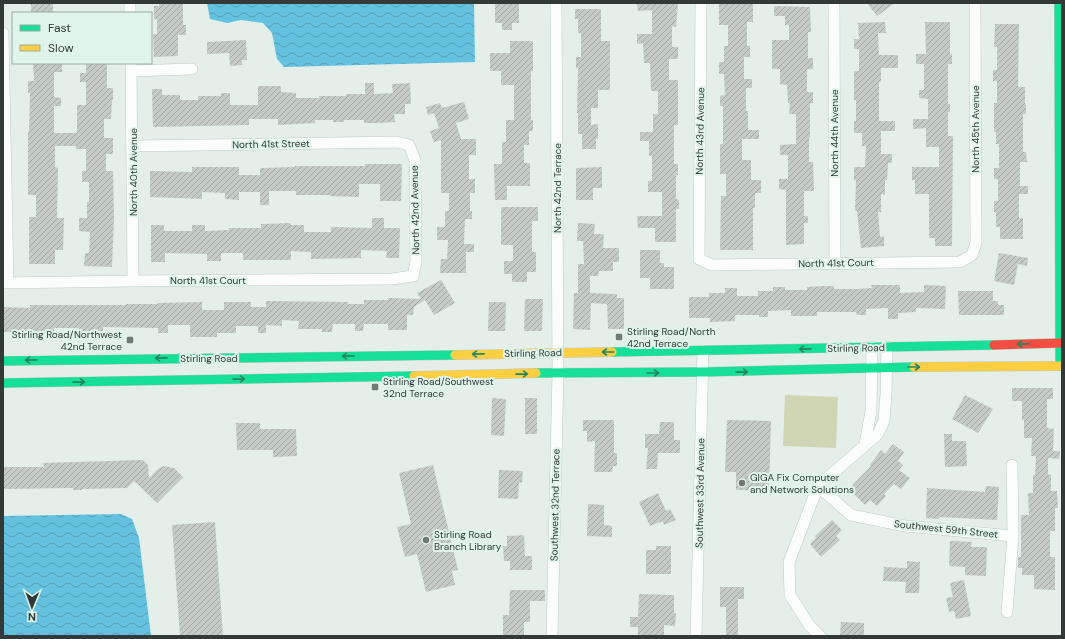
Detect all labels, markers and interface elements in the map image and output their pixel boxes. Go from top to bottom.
legend [12,12,152,64]
text: Fast [48,20,71,36]
text: Slow [48,40,74,56]
street label: North 45th Avenue [969,85,982,173]
street label: North 43rd Avenue [693,87,707,175]
street label: North 44th Avenue [828,89,841,177]
street label: North 40th Avenue [127,128,140,216]
street label: North 41st Street [232,137,310,151]
street label: North 42nd Terrace [551,143,564,233]
street label: North 42nd Avenue [408,165,422,255]
street label: North 41st Court [798,256,874,270]
street label: North 41st Court [170,274,246,287]
place label: Stirling Road/North 42nd Terrace [627,325,716,350]
place label: Stirling Road/Northwest 42nd Terrace [12,328,122,353]
marker: Stirling Road/North 42nd Terrace [614,332,624,342]
marker: Stirling Road/Northwest 42nd Terrace [125,335,135,345]
one-way arrow [1017,340,1030,347]
street label: Stirling Road [827,341,885,355]
one-way arrow [799,345,812,353]
street label: Stirling Road [504,346,562,360]
one-way arrow [602,348,615,356]
one-way arrow [472,350,485,358]
street label: Stirling Road [180,352,238,365]
one-way arrow [342,353,355,360]
one-way arrow [155,354,168,362]
one-way arrow [25,356,38,364]
one-way arrow [907,363,920,371]
one-way arrow [735,368,748,375]
one-way arrow [646,369,659,377]
one-way arrow [515,370,528,378]
one-way arrow [232,375,245,383]
place label: Stirling Road/Southwest 32nd Terrace [383,375,494,400]
one-way arrow [72,378,85,386]
marker: Stirling Road/Southwest 32nd Terrace [370,382,380,392]
street label: Southwest 33rd Avenue [693,438,707,548]
street label: Southwest 32nd Terrace [548,448,562,561]
place label: GIGA Fix Computer and Network Solutions [750,471,854,496]
marker: GIGA Fix Computer and Network Solutions [737,478,747,488]
street label: Southwest 59th Street [893,517,999,541]
place label: Stirling Road Branch Library [434,528,502,553]
marker: Stirling Road Branch Library [421,535,431,545]
north arrow [12,587,52,627]
text: N [28,610,36,624]

